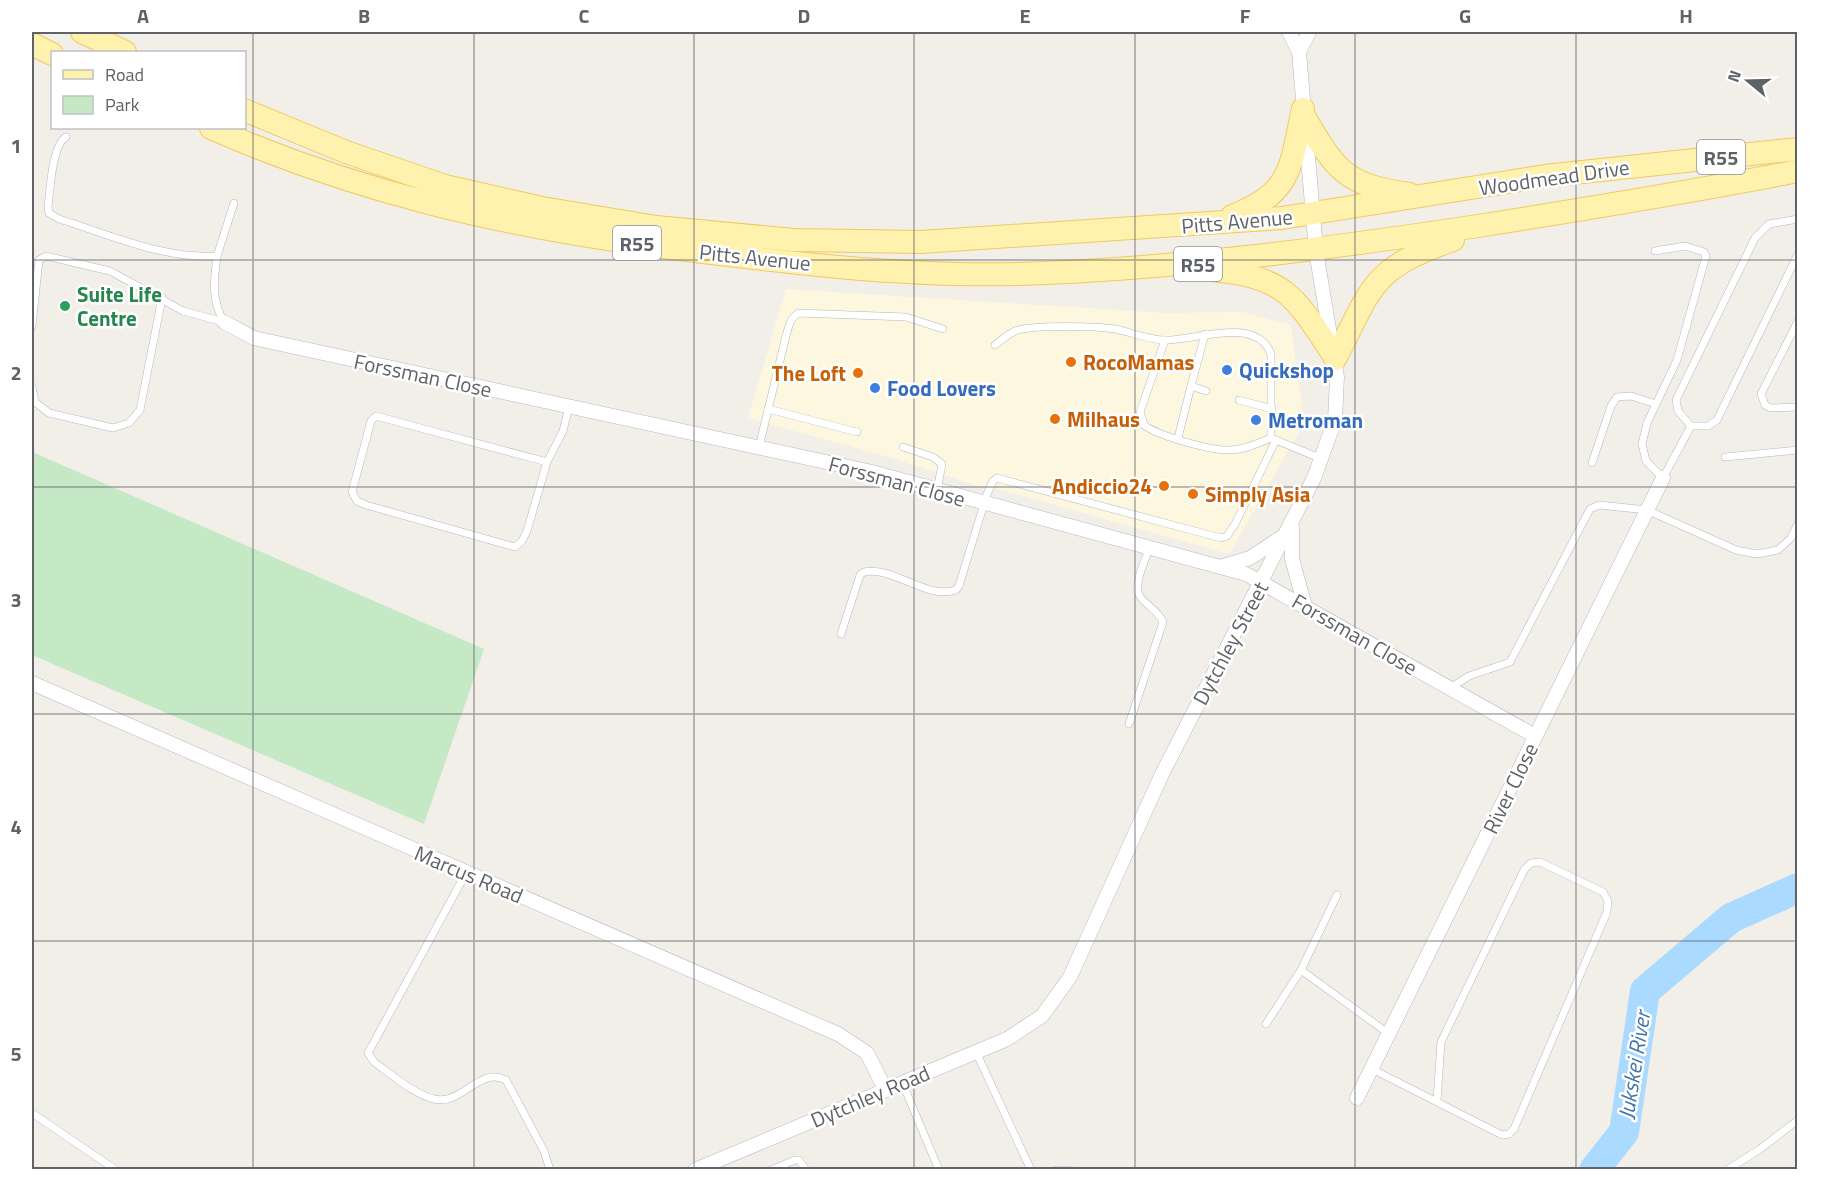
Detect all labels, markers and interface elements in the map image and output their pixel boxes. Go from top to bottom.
text: A [137,0,149,31]
text: B [358,0,370,31]
text: C [579,0,590,31]
text: D [798,0,810,31]
text: E [1019,0,1031,31]
text: F [1240,0,1251,31]
text: G [1459,0,1471,31]
text: H [1679,0,1693,31]
legend [51,51,246,129]
north arrow [1718,51,1778,111]
text: Road [105,61,144,88]
text: N [1721,67,1747,85]
text: Park [105,91,140,118]
text: 1 [10,130,22,161]
road number: R55 [1697,140,1745,174]
street label: Woodmead Drive [1477,151,1631,203]
street label: Pitts Avenue [1180,200,1294,242]
road number: R55 [613,226,661,260]
street label: Pitts Avenue [698,235,812,279]
road number: R55 [1174,247,1222,281]
place label: Suite Life Centre [77,278,162,334]
marker: Suite Life Centre [58,299,72,313]
street label: Forssman Close [351,345,495,405]
place label: RocoMamas [1083,346,1194,378]
place label: Quickshop [1239,354,1334,386]
marker: RocoMamas [1064,355,1078,369]
text: 2 [10,357,22,388]
place label: The Loft [772,357,846,389]
marker: Quickshop [1220,363,1234,377]
marker: The Loft [851,366,865,380]
place label: Food Lovers [887,372,996,404]
marker: Food Lovers [868,381,882,395]
place label: Milhaus [1067,403,1140,435]
place label: Metroman [1268,404,1363,436]
marker: Milhaus [1048,412,1062,426]
marker: Metroman [1249,413,1263,427]
street label: Forssman Close [825,447,969,515]
place label: Andiccio24 [1052,470,1152,502]
place label: Simply Asia [1205,478,1311,510]
marker: Andiccio24 [1157,479,1171,493]
marker: Simply Asia [1186,487,1200,501]
street label: Dytchley Street [1184,575,1276,710]
text: 3 [10,584,22,615]
street label: Forssman Close [1286,585,1424,683]
street label: River Close [1474,737,1546,839]
text: 4 [10,811,22,842]
street label: Marcus Road [410,837,528,911]
water label: Jukskei River [1609,1006,1660,1121]
text: 5 [10,1038,22,1069]
street label: Dytchley Road [805,1056,935,1136]

